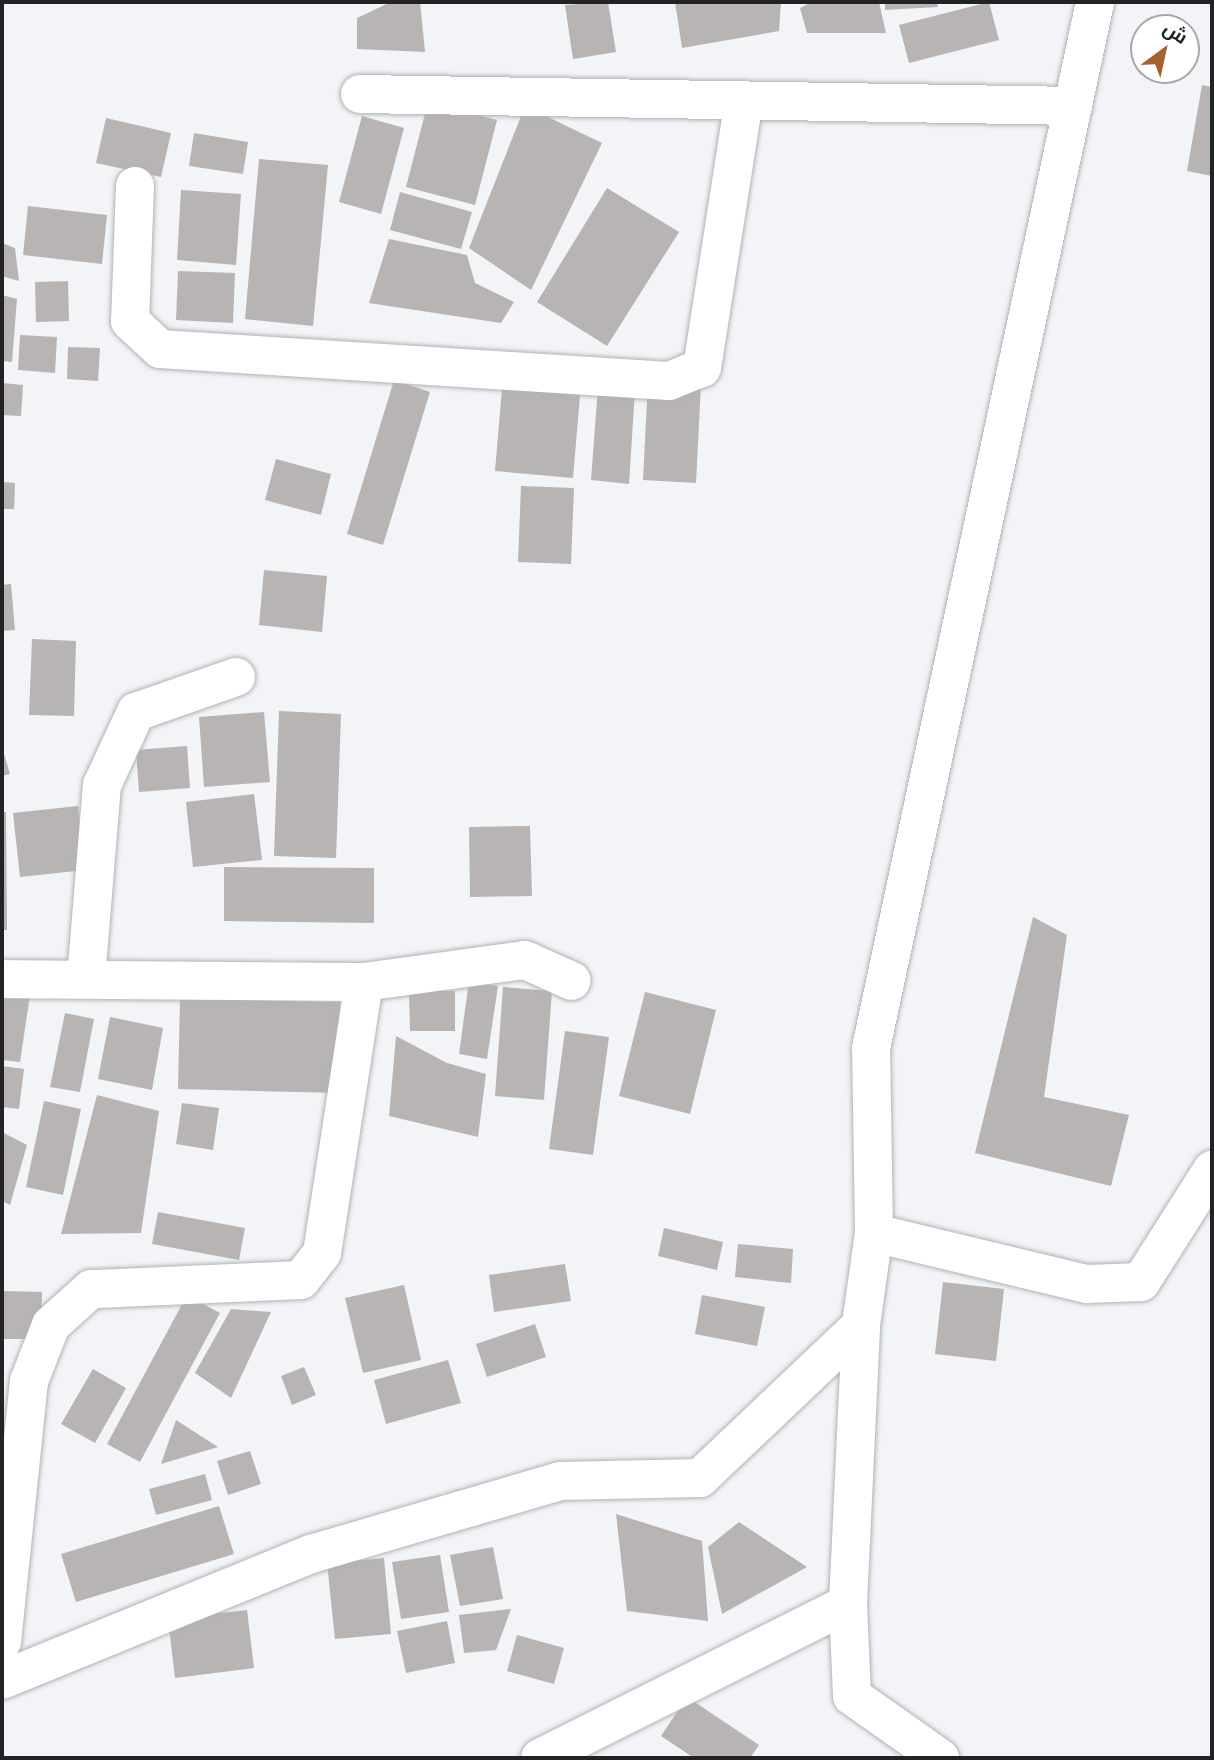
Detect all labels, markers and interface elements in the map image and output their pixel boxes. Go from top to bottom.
north arrow [1130,14,1200,84]
text: ش [1158,15,1193,51]

